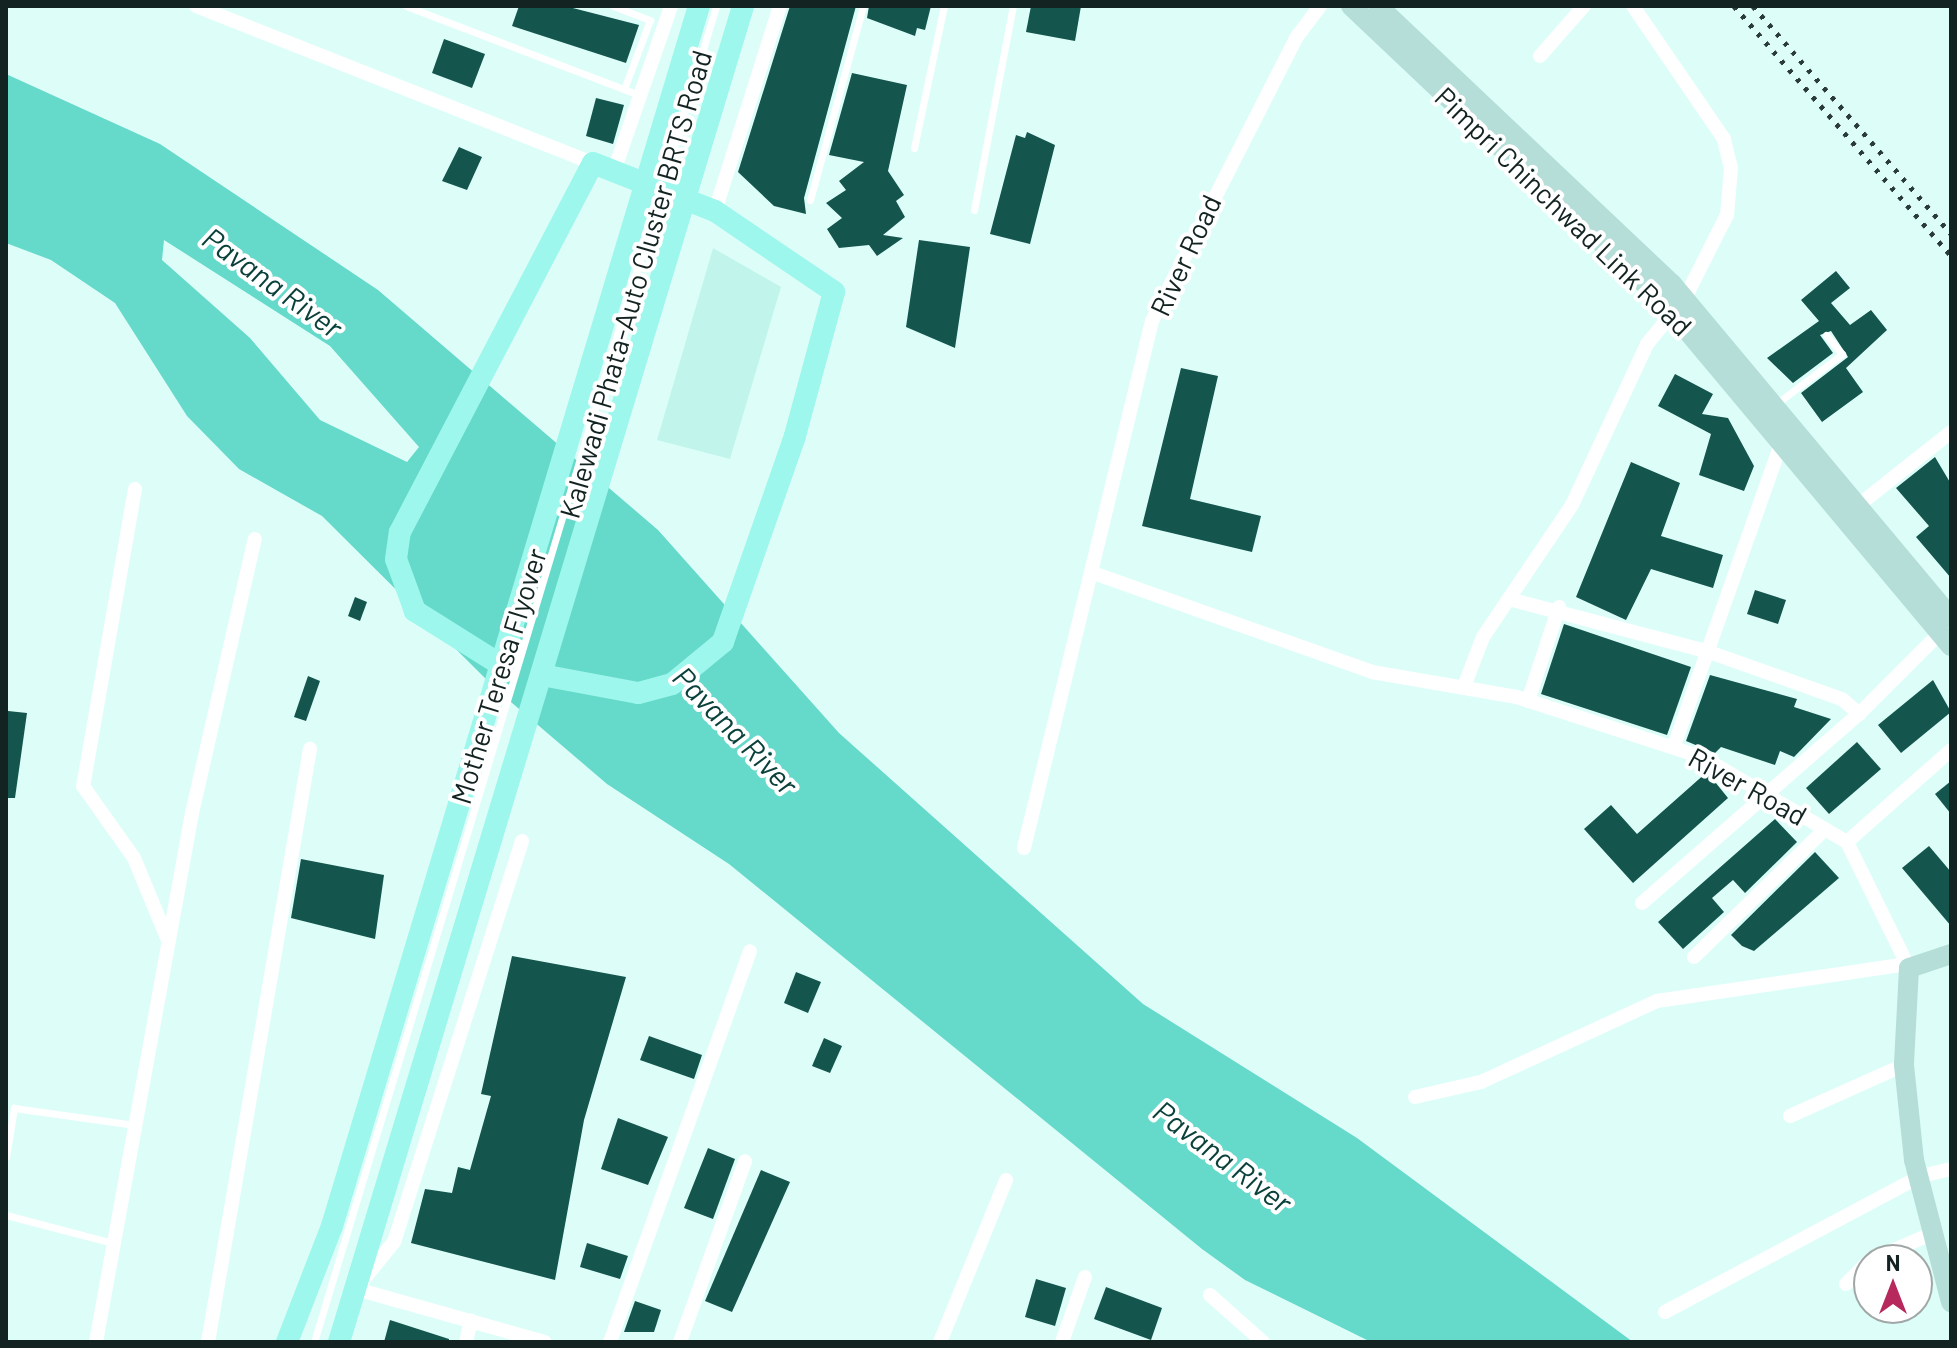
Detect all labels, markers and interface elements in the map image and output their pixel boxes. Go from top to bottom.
street label: Kalewadi Phata-Auto Cluster BRTS Road [552,46,718,522]
street label: Pimpri Chinchwad Link Road [1429,80,1699,342]
street label: River Road [1142,189,1228,321]
water label: Pavana River [196,219,350,345]
street label: Mother Teresa Flyover [443,544,553,808]
water label: Pavana River [666,659,806,801]
street label: River Road [1683,740,1813,832]
water label: Pavana River [1147,1092,1299,1220]
north arrow [1853,1244,1933,1324]
text: N [1886,1249,1900,1275]

